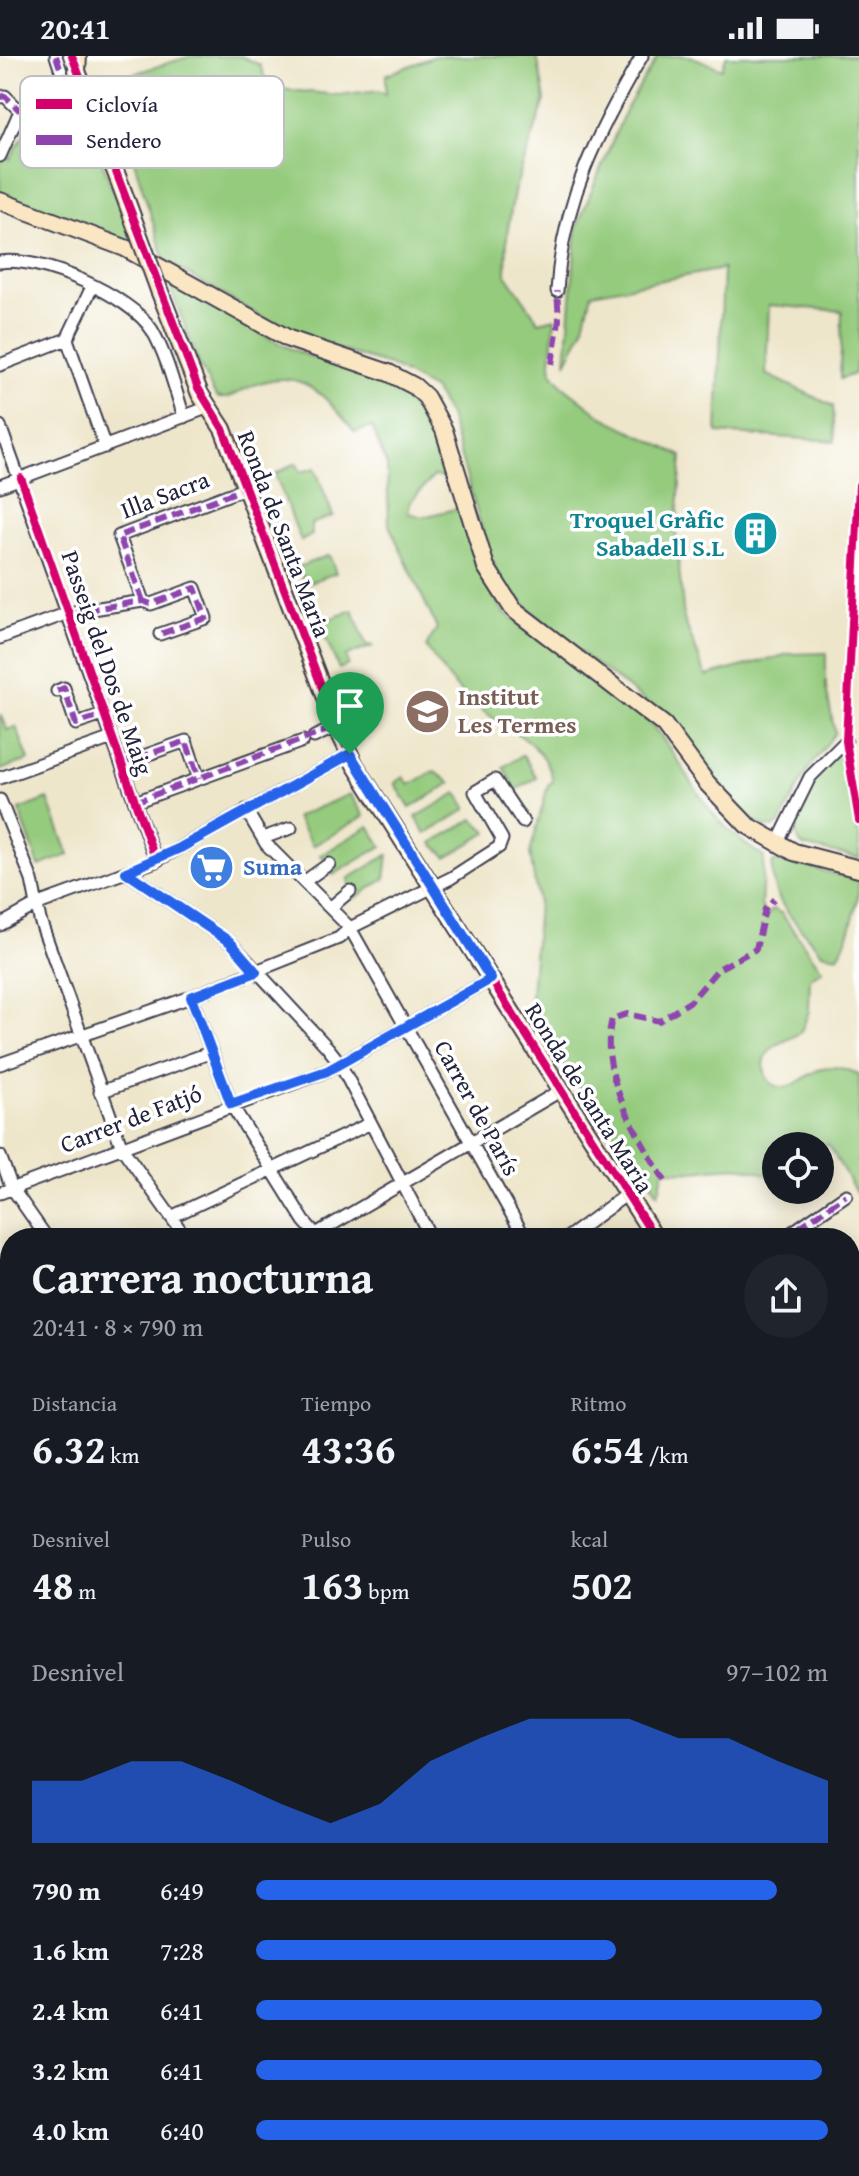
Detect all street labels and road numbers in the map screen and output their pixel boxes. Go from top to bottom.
street label: Ronda de Santa Maria [229,425,340,643]
street label: Illa Sacra [116,461,215,527]
street label: Passeig del Dos de Maig [53,546,162,780]
street label: Ronda de Santa Maria [517,996,663,1200]
street label: Carrer de París [426,1034,529,1182]
street label: Carrer de Fatjó [55,1076,207,1162]

